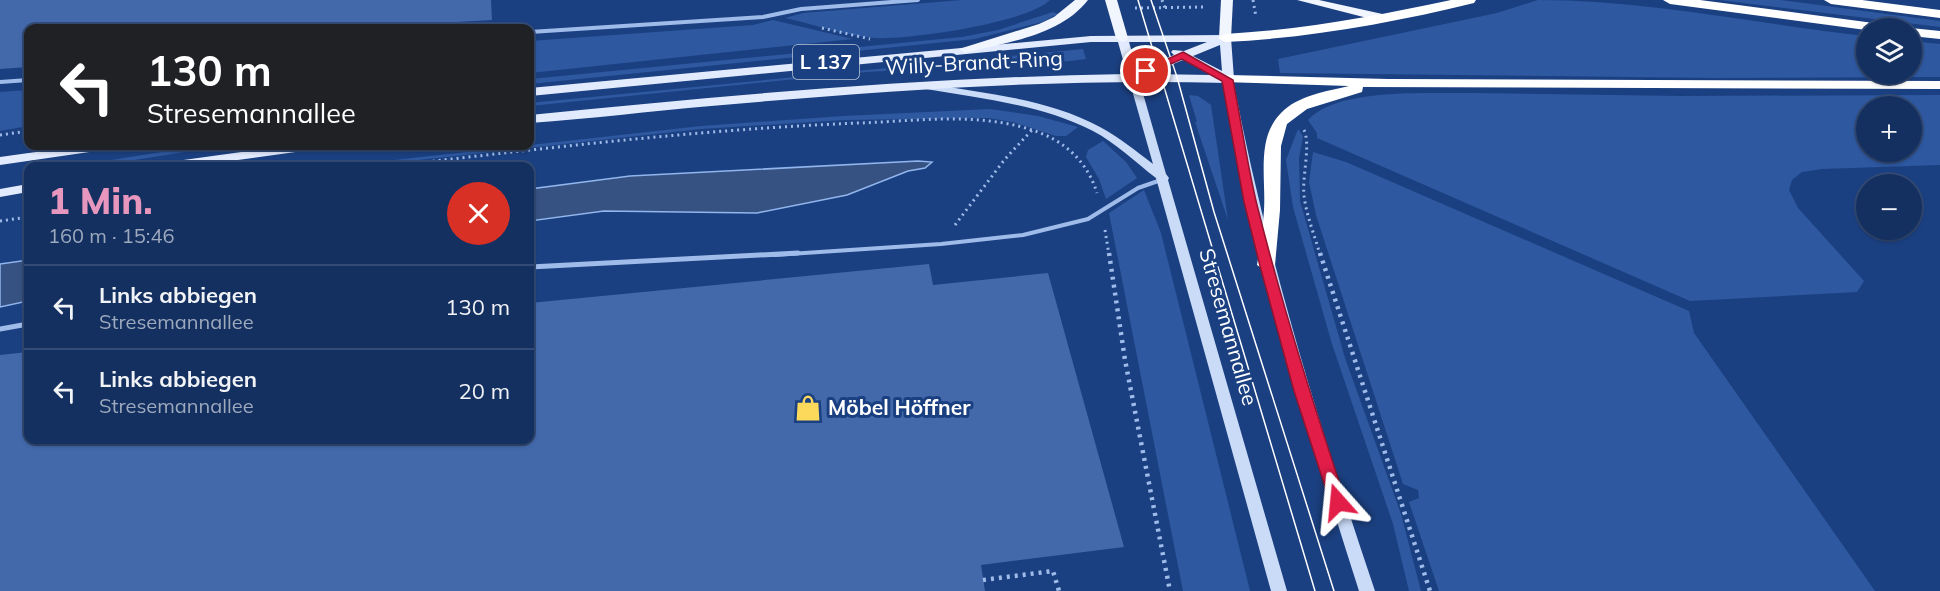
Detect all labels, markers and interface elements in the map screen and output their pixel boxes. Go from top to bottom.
map controls [1856,18,1922,240]
button: layers [1856,18,1922,84]
text: 130 m [147,44,272,97]
street label: Willy-Brandt-Ring [884,44,1064,80]
road number: L 137 [793,45,859,79]
pin [1120,45,1171,96]
icon: left [48,48,126,126]
icon: arrive [1129,54,1162,87]
text: Stresemannallee [147,96,356,130]
button: + [1856,96,1922,162]
button: − [1856,174,1922,240]
text: 1 Min. [48,178,153,223]
button: close [447,182,510,245]
text: 160 m · 15:46 [48,223,174,248]
street label: Stresemannallee [1194,245,1264,408]
text: Links abbiegen [99,281,257,309]
icon: left [48,291,81,324]
text: 130 m [445,293,510,321]
text: Stresemannallee [99,309,254,334]
text: Links abbiegen [99,365,257,393]
icon: left [48,375,81,408]
text: 20 m [459,377,510,405]
text: Stresemannallee [99,393,254,418]
shop icon: Möbel Höffner [793,393,823,423]
place label: Möbel Höffner [828,394,971,420]
position arrow [1306,470,1370,534]

